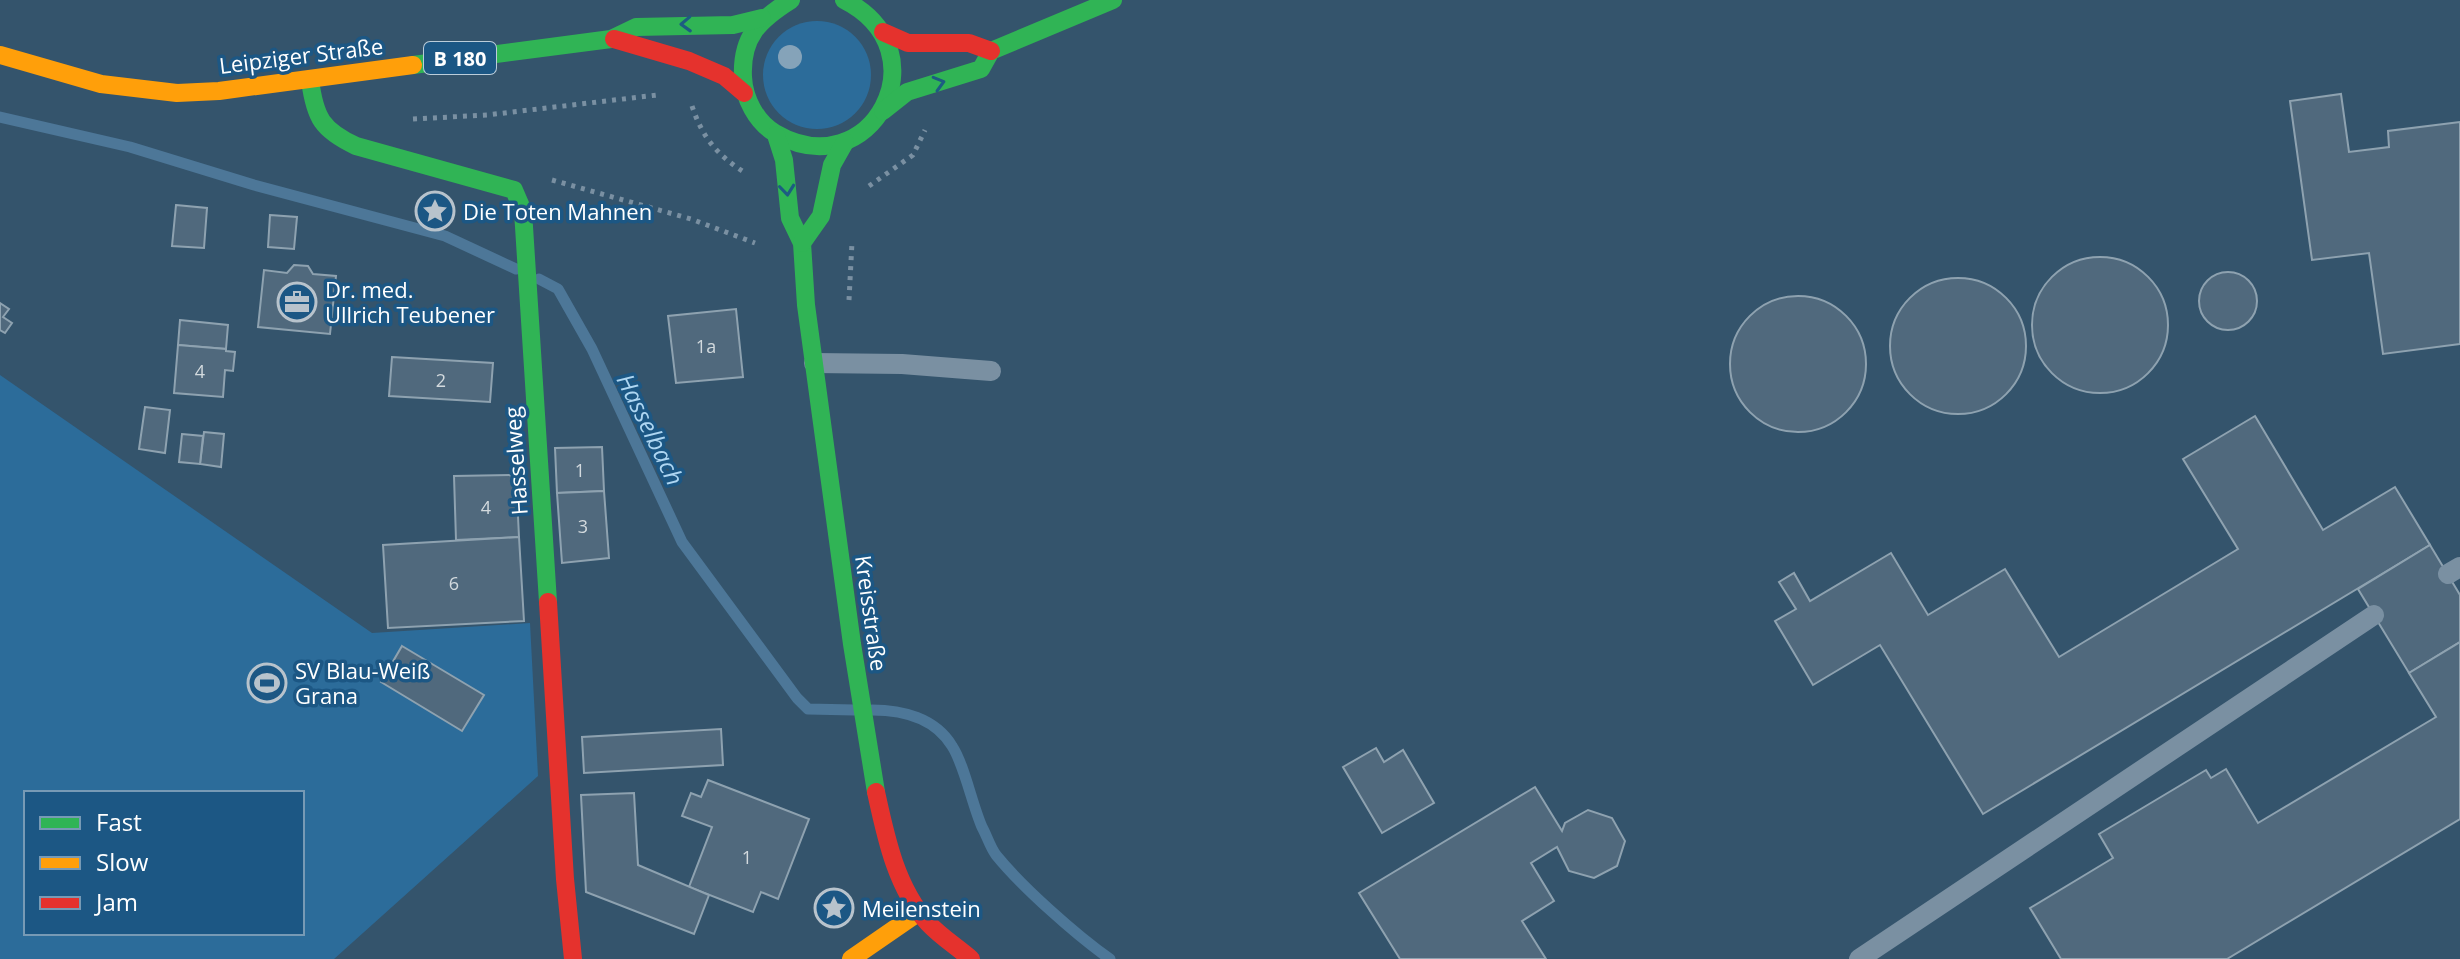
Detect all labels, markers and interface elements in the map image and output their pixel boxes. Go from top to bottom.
one-way arrow [679,16,692,33]
street label: Leipziger Straße [217,30,385,80]
road number: B 180 [424,42,496,74]
one-way arrow [932,75,946,92]
one-way arrow [778,184,795,197]
place icon: Die Toten Mahnen [414,190,456,232]
place label: Die Toten Mahnen [463,196,652,226]
place label: Dr. med. Ullrich Teubener [325,274,495,329]
office icon: Dr. med. Ullrich Teubener [276,281,318,323]
house number: 1a [696,334,716,358]
house number: 4 [195,359,205,383]
house number: 2 [436,368,446,392]
water label: Hasselbach [610,368,692,490]
street label: Hasselweg [496,406,534,516]
house number: 1 [575,458,585,482]
house number: 4 [481,495,491,519]
house number: 3 [578,514,588,538]
street label: Kreisstraße [849,553,895,673]
house number: 6 [449,571,459,595]
place label: SV Blau-Weiß Grana [295,655,430,710]
sports icon: SV Blau-Weiß Grana [246,662,288,704]
legend [24,791,304,935]
text: Fast [96,805,142,838]
text: Slow [96,845,149,878]
house number: 1 [742,845,752,869]
text: Jam [94,885,138,918]
place icon: Meilenstein [813,887,855,929]
place label: Meilenstein [862,893,981,923]

